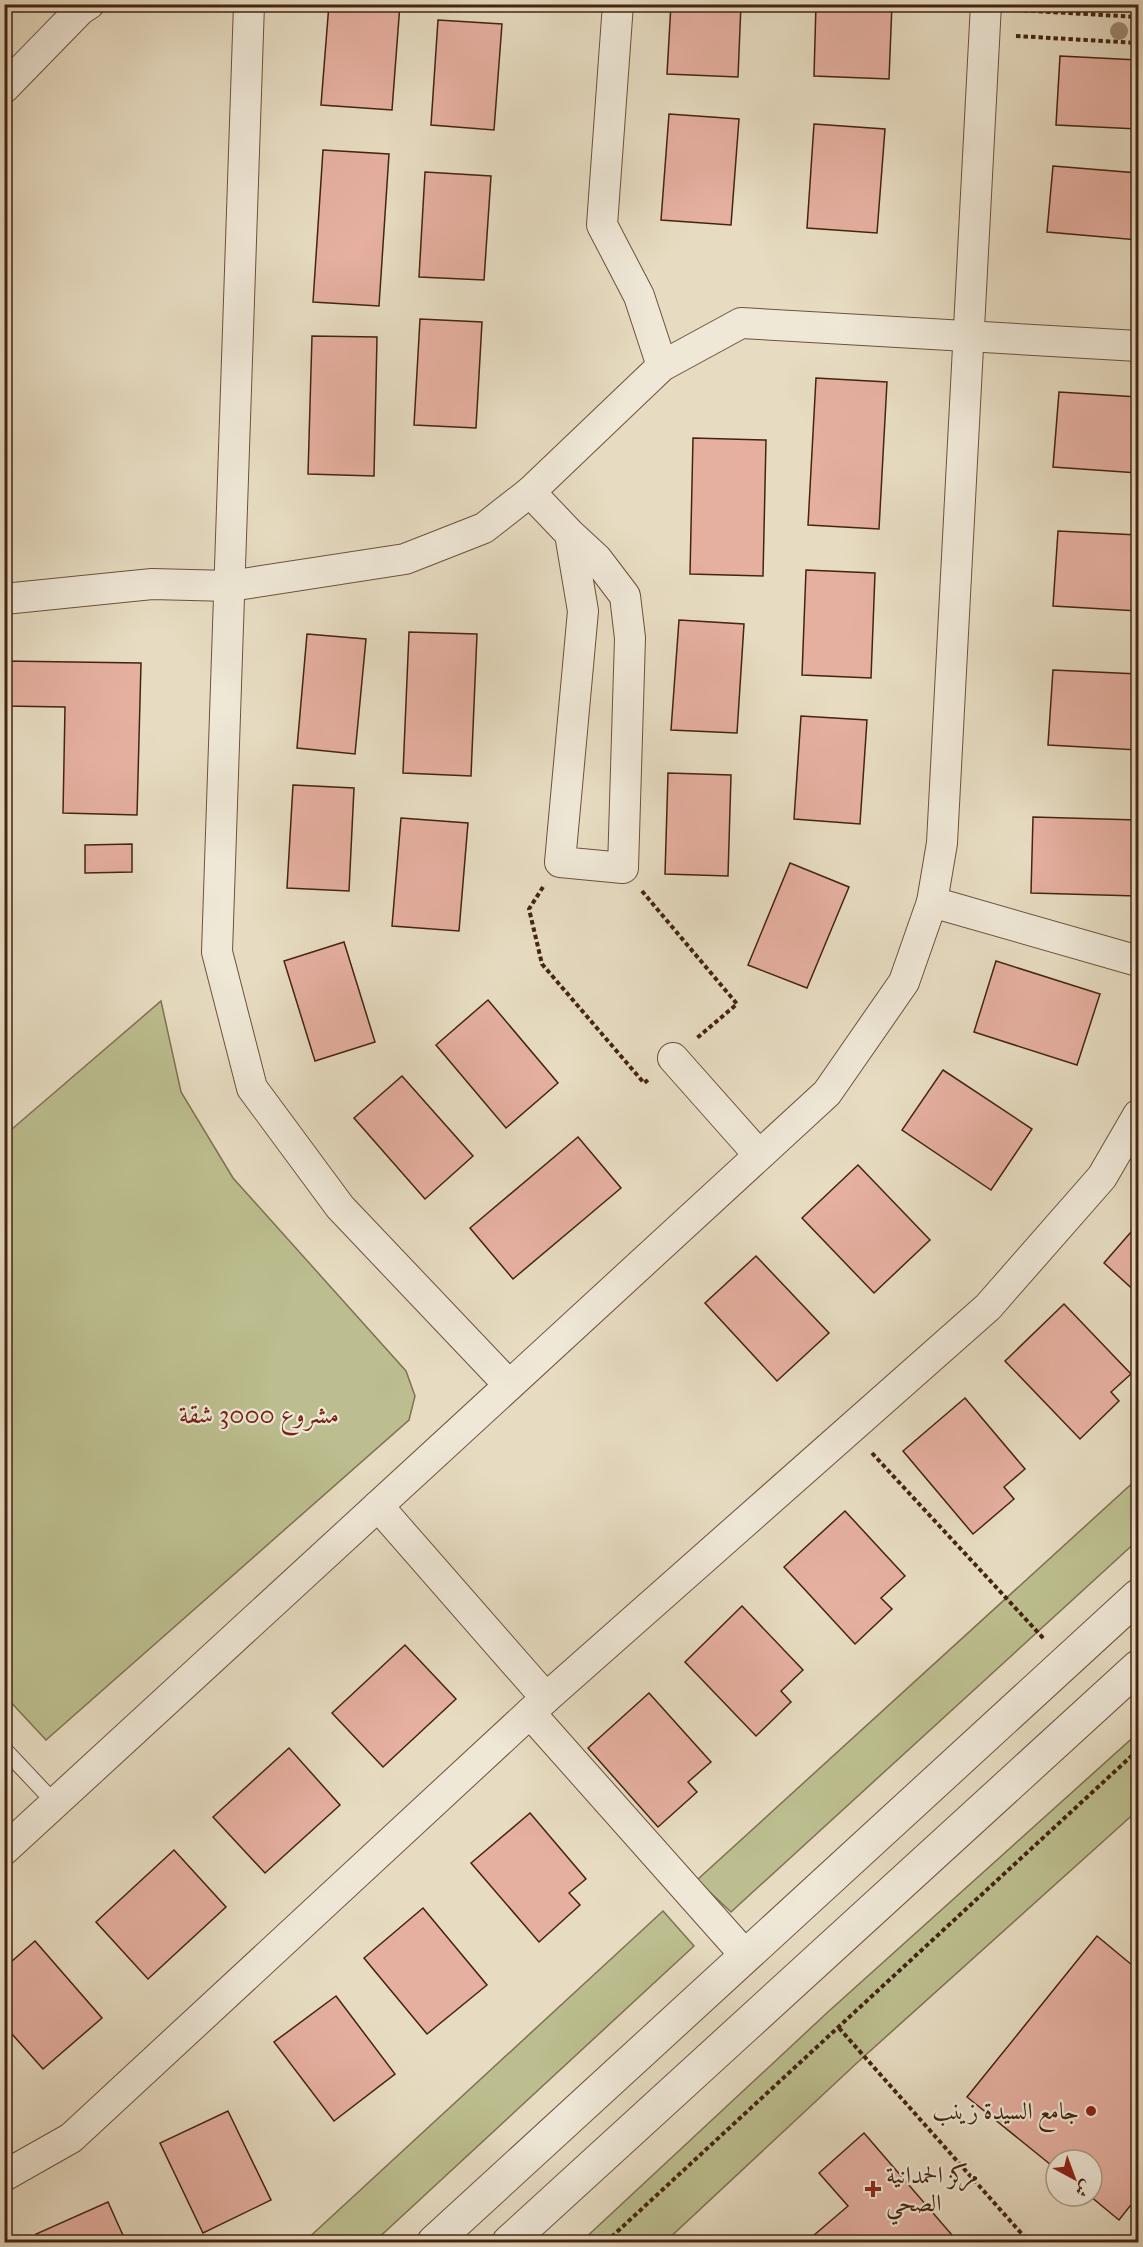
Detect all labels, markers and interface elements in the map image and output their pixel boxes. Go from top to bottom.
district label: مشروع 3000 شقة [179,1398,339,1436]
place label: جامع السيدة زينب [932,2096,1079,2133]
marker: جامع السيدة زينب [1084,2104,1098,2118]
north arrow [1044,2148,1104,2208]
place label: مركز الحمدانية الصحي [886,2160,979,2226]
text: ش [1071,2177,1096,2201]
marker: مركز الحمدانية الصحي [864,2180,882,2198]

